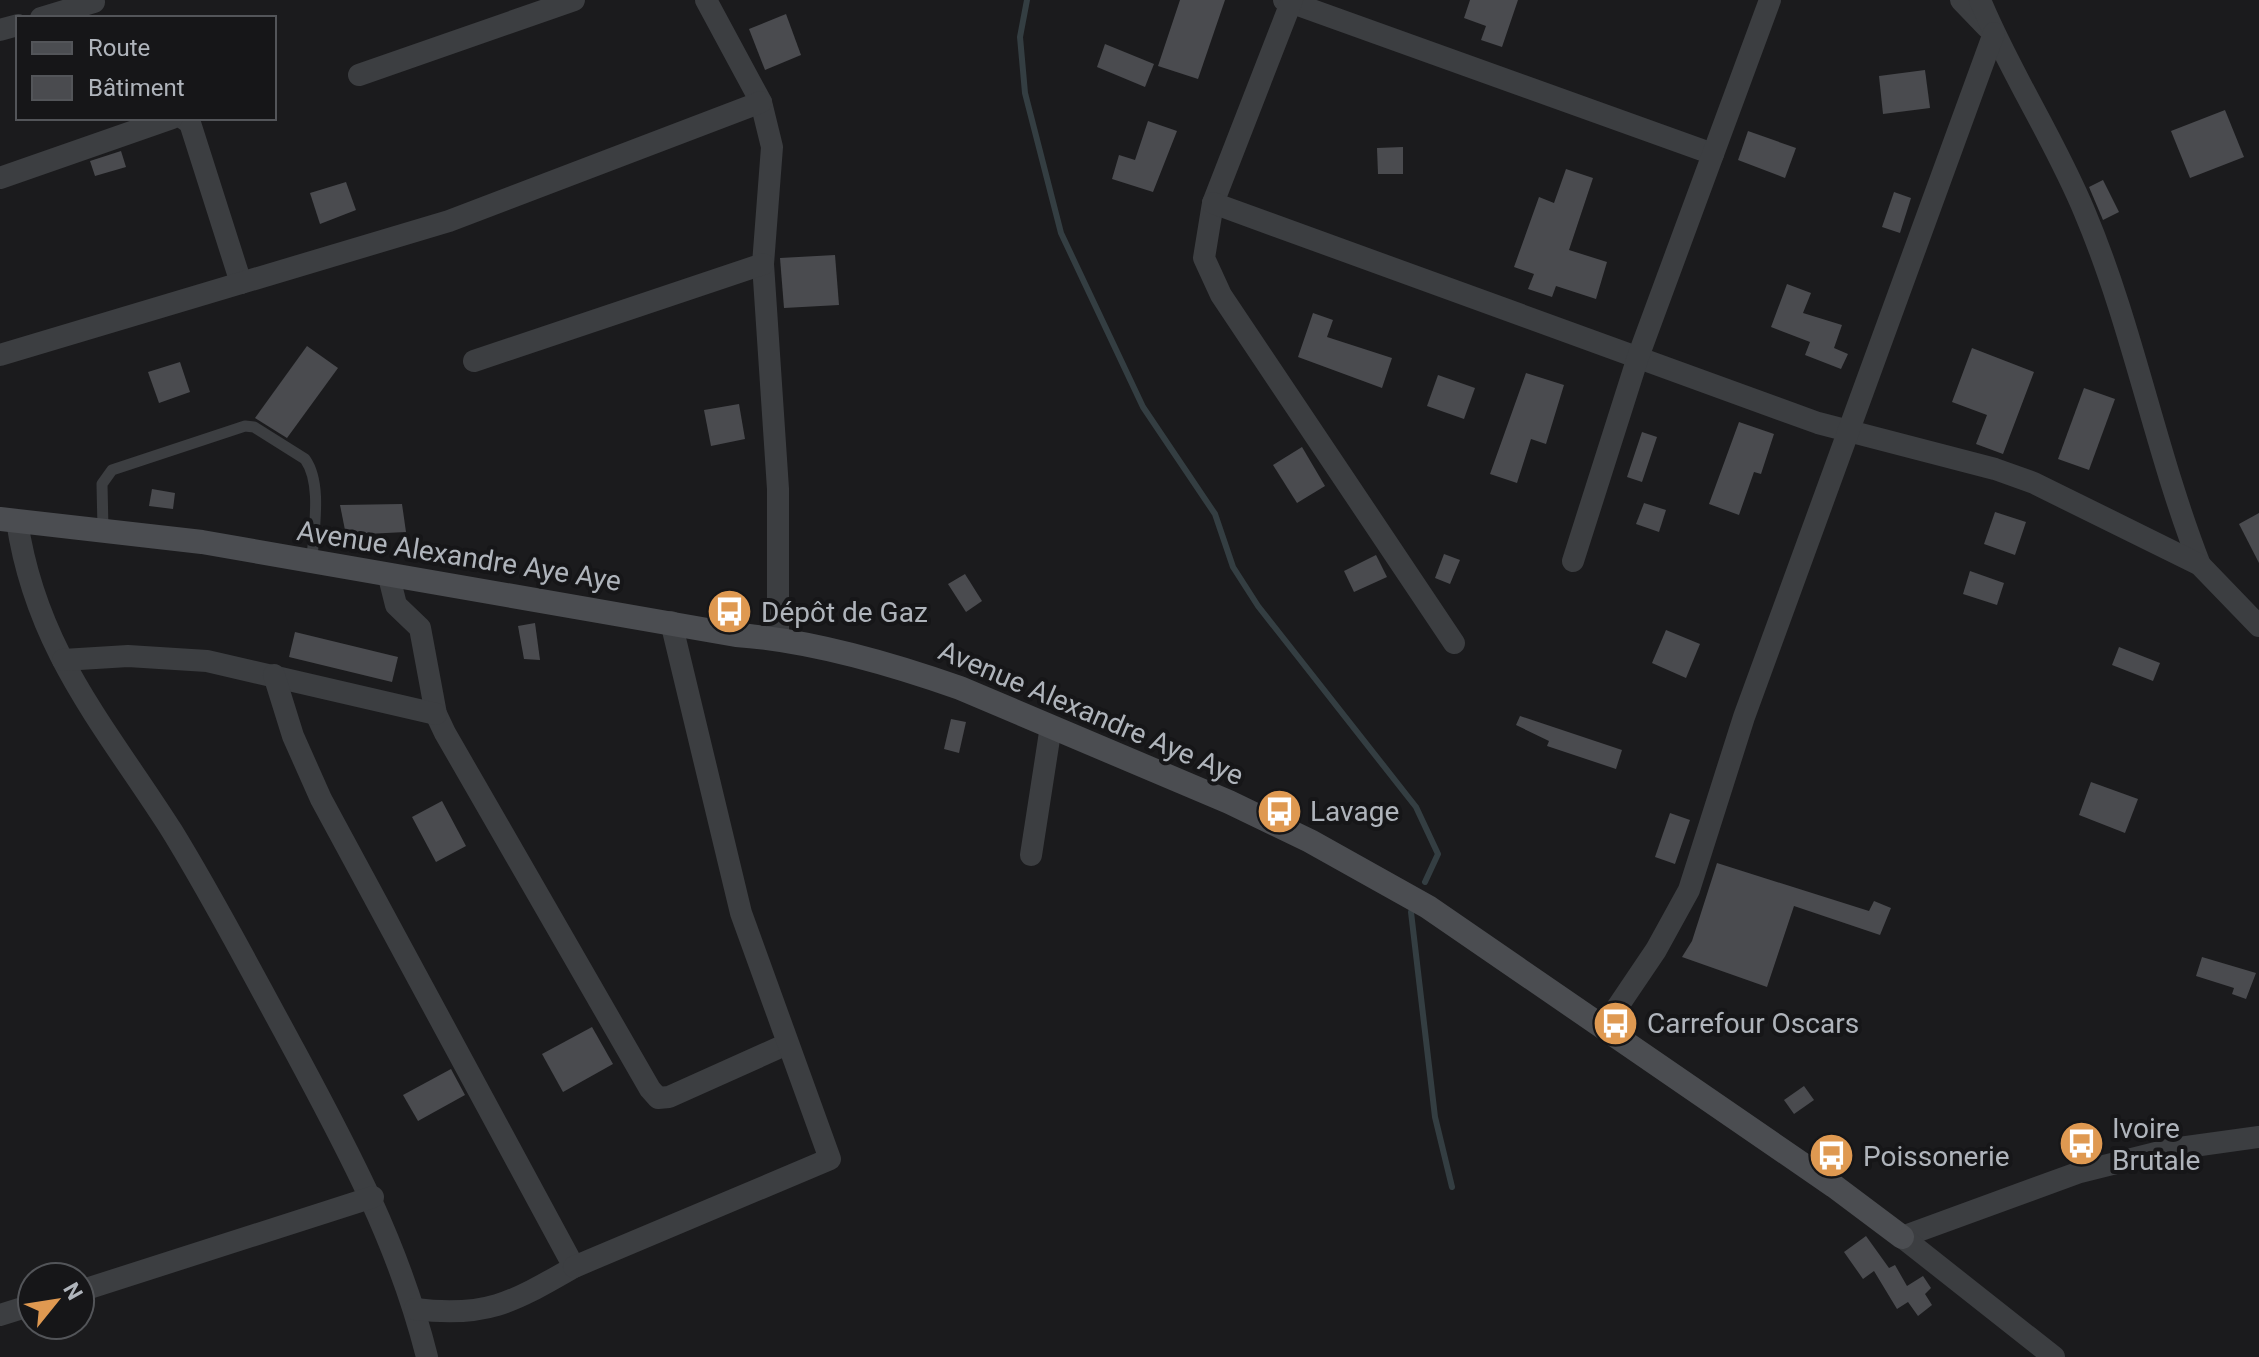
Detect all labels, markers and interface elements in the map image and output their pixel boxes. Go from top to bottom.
legend [16,16,276,120]
text: Route [88,34,150,62]
text: Bâtiment [88,74,185,102]
street label: Avenue Alexandre Aye Aye [295,514,623,598]
bus stop icon: Dépôt de Gaz [706,588,754,636]
place label: Dépôt de Gaz [761,596,928,629]
street label: Avenue Alexandre Aye Aye [934,634,1248,792]
bus stop icon: Lavage [1255,787,1303,835]
place label: Lavage [1310,795,1399,828]
bus stop icon: Carrefour Oscars [1592,999,1640,1047]
place label: Carrefour Oscars [1647,1007,1859,1040]
place label: Ivoire Brutale [2112,1112,2200,1177]
bus stop icon: Ivoire Brutale [2057,1120,2105,1168]
bus stop icon: Poissonerie [1808,1132,1856,1180]
place label: Poissonerie [1863,1140,2010,1173]
north arrow [16,1261,96,1341]
text: N [58,1278,88,1304]

